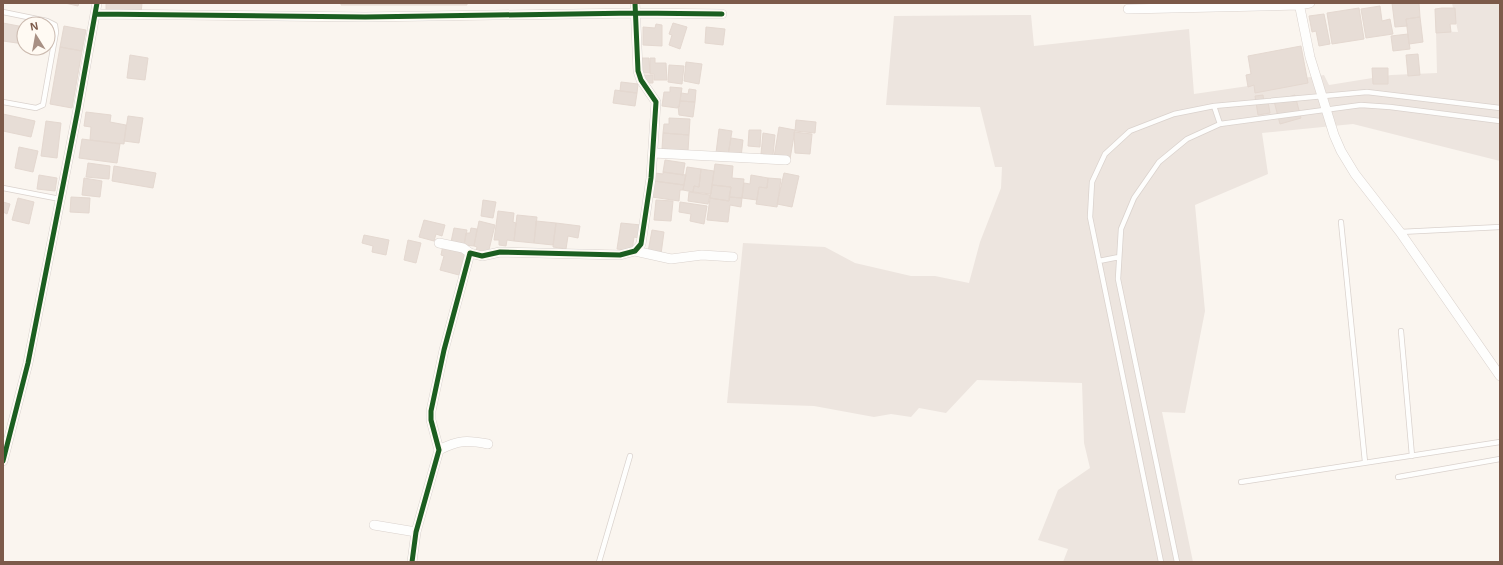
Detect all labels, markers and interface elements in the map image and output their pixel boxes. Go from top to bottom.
north arrow [16,16,56,56]
text: N [29,20,39,33]

